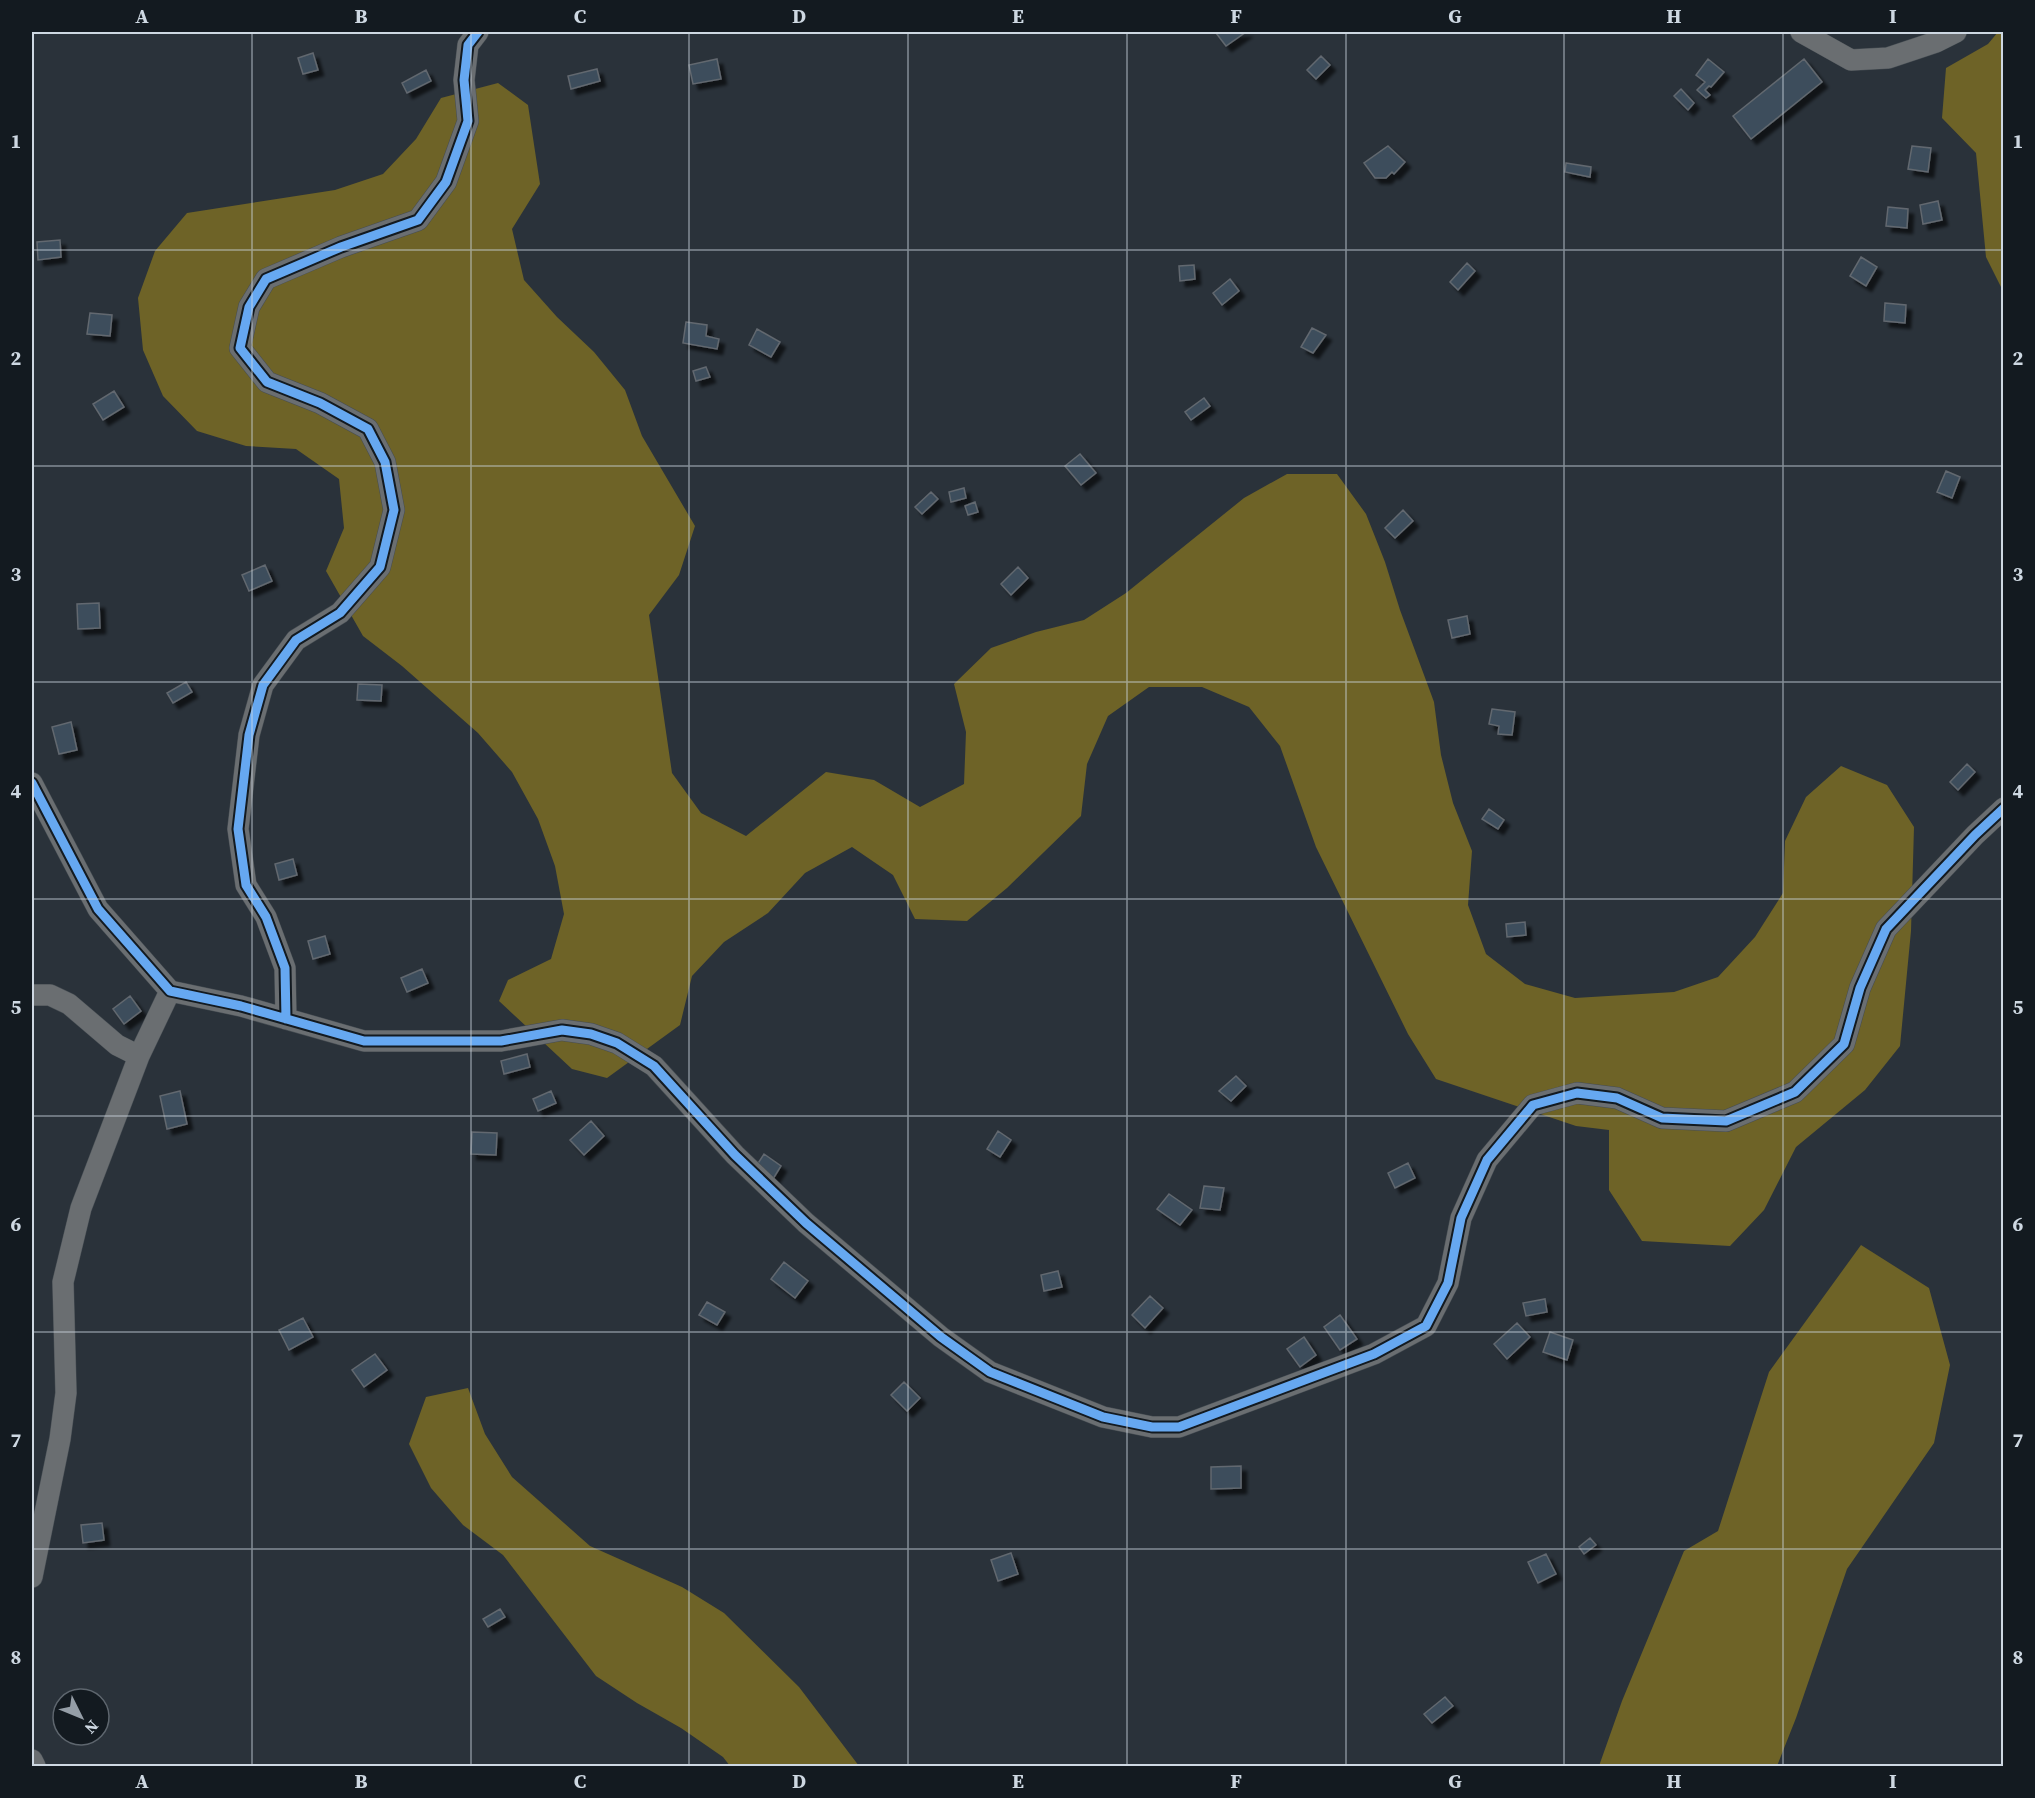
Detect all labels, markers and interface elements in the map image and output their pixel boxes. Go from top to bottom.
text: A [135,2,149,30]
text: B [354,2,368,30]
text: C [574,2,586,30]
text: D [792,2,806,30]
text: E [1012,2,1024,30]
text: F [1230,2,1242,30]
text: G [1448,2,1462,30]
text: H [1666,2,1682,30]
text: I [1889,2,1897,30]
text: 1 [11,127,21,155]
text: 1 [2013,127,2023,155]
text: 2 [11,344,22,372]
text: 2 [2013,344,2024,372]
text: 3 [11,560,22,588]
text: 3 [2013,560,2024,588]
text: 4 [11,777,22,805]
text: 4 [2013,777,2024,805]
text: 5 [11,993,22,1021]
text: 5 [2013,993,2024,1021]
text: 6 [11,1210,22,1238]
text: 6 [2013,1210,2024,1238]
text: 7 [11,1426,22,1454]
text: 7 [2013,1426,2024,1454]
text: 8 [11,1643,21,1671]
text: 8 [2013,1643,2023,1671]
north arrow [51,1687,111,1747]
text: N [80,1715,104,1739]
text: A [135,1767,149,1795]
text: B [354,1767,368,1795]
text: C [574,1767,586,1795]
text: D [792,1767,806,1795]
text: E [1012,1767,1024,1795]
text: F [1230,1767,1242,1795]
text: G [1448,1767,1462,1795]
text: H [1666,1767,1682,1795]
text: I [1889,1767,1897,1795]

